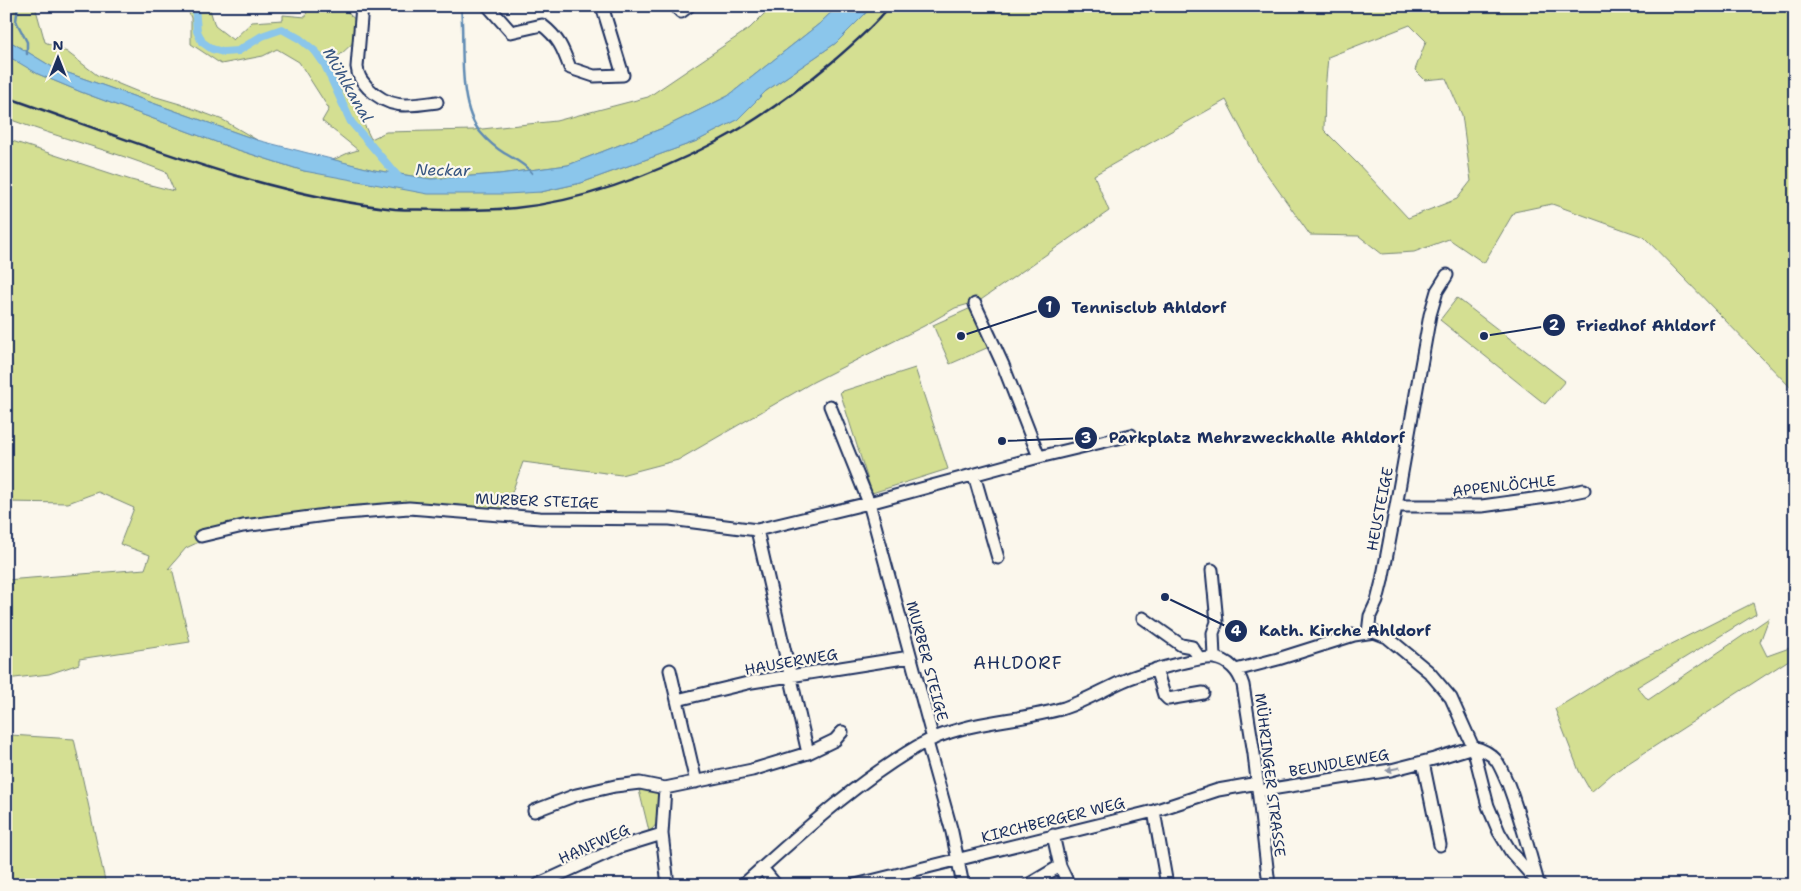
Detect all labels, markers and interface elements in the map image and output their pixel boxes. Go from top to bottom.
north arrow [32,32,82,82]
text: N [52,36,64,54]
water label: Mühlkanal [318,44,378,126]
water label: Neckar [415,159,471,181]
callout: Tennisclub Ahldorf [1037,292,1237,323]
text: 1 [1046,297,1053,317]
text: Tennisclub Ahldorf [1071,297,1227,318]
callout: Friedhof Ahldorf [1542,310,1726,341]
text: 2 [1549,315,1560,335]
text: Friedhof Ahldorf [1576,315,1716,336]
callout: Parkplatz Mehrzweckhalle Ahldorf [1074,422,1415,453]
text: Parkplatz Mehrzweckhalle Ahldorf [1109,427,1406,448]
text: 3 [1081,428,1091,448]
street label: HEUSTEIGE [1362,465,1398,553]
street label: APPENLÖCHLE [1451,471,1557,501]
street label: MURBER STEIGE [475,489,599,513]
street label: MURBER STEIGE [901,599,953,723]
callout: Kath. Kirche Ahldorf [1224,615,1441,646]
text: Kath. Kirche Ahldorf [1259,620,1432,641]
text: 4 [1231,621,1242,641]
street label: HAUSERWEG [743,644,839,680]
district label: AHLDORF [973,651,1063,675]
street label: MÜHRINGER STRASSE [1250,692,1290,858]
street label: BEUNDLEWEG [1287,744,1391,782]
one-way arrow [1385,765,1400,773]
street label: KIRCHBERGER WEG [979,792,1127,848]
street label: HANFWEG [555,819,633,869]

